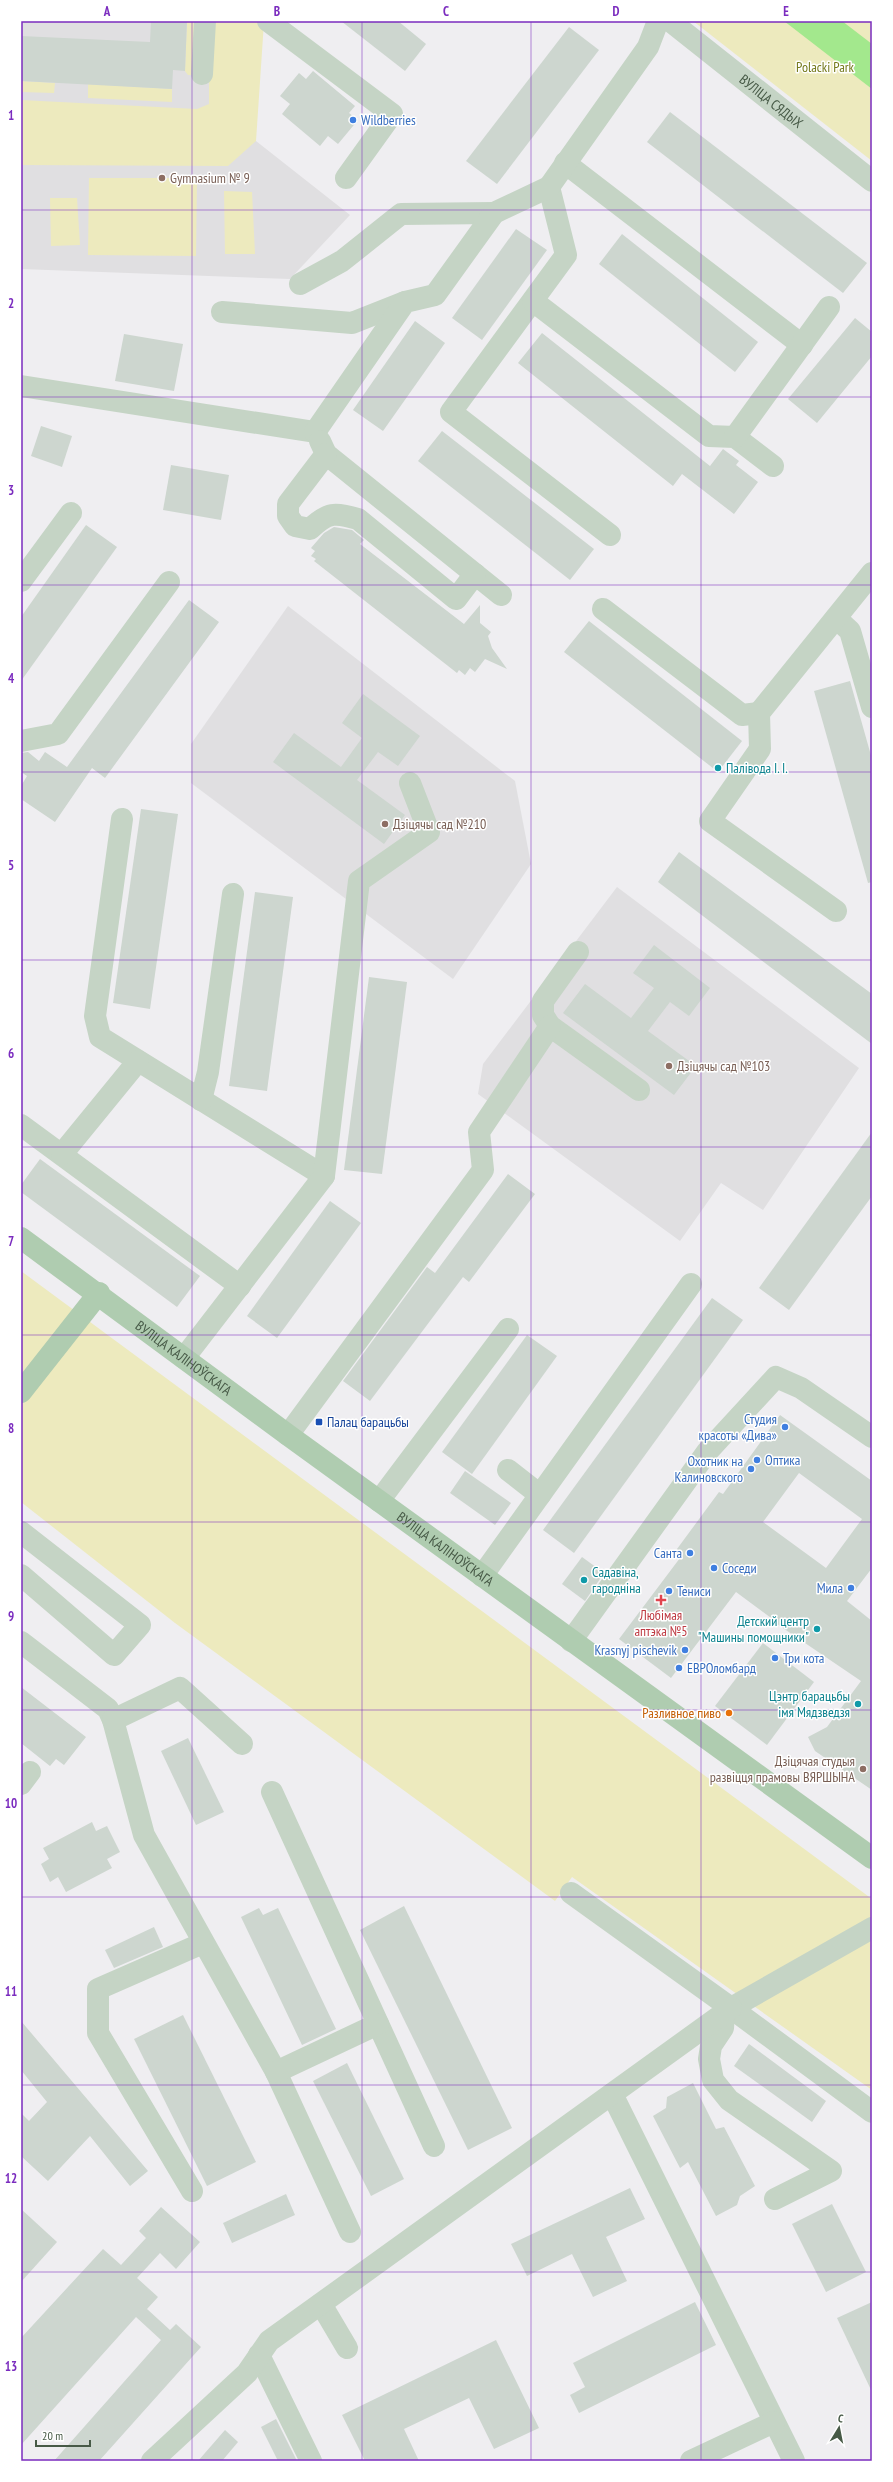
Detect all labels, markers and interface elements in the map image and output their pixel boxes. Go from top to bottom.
text: A [103,3,111,20]
text: B [274,3,280,20]
text: C [443,3,449,20]
text: D [613,3,620,20]
text: E [783,3,789,20]
park label: Polacki Park [796,58,855,76]
street label: ВУЛІЦА СЯДЫХ [736,70,807,132]
text: 1 [8,107,14,124]
place label: Wildberries [361,111,416,129]
marker: Wildberries [348,115,358,125]
place label: Gymnasium № 9 [170,169,250,187]
marker: Gymnasium № 9 [157,173,167,183]
text: 2 [8,295,14,312]
text: 3 [8,482,14,499]
text: 4 [8,670,15,687]
place label: Палівода І. І. [726,759,788,777]
marker: Палівода І. І. [713,763,723,773]
place label: Дзіцячы сад №210 [393,815,486,833]
marker: Дзіцячы сад №210 [380,819,390,829]
text: 5 [8,857,14,874]
text: 6 [8,1045,14,1062]
place label: Дзіцячы сад №103 [677,1057,770,1075]
marker: Дзіцячы сад №103 [664,1061,674,1071]
text: 7 [8,1233,14,1250]
street label: ВУЛІЦА КАЛІНОЎСКАГА [132,1316,236,1400]
place label: Студия красоты «Дива» [699,1410,777,1444]
place label: Палац барацьбы [327,1413,409,1431]
marker: Палац барацьбы [314,1417,324,1427]
text: 8 [8,1420,14,1437]
marker: Студия красоты «Дива» [780,1422,790,1432]
place label: Оптика [765,1451,800,1469]
place label: Охотник на Калиновского [675,1452,743,1486]
marker: Оптика [752,1455,762,1465]
marker: Охотник на Калиновского [746,1464,756,1474]
street label: ВУЛІЦА КАЛІНОЎСКАГА [393,1508,498,1590]
place label: Санта [654,1544,682,1562]
marker: Санта [685,1548,695,1558]
place label: Соседи [722,1559,757,1577]
place label: Садавіна, гародніна [592,1563,641,1597]
marker: Соседи [709,1563,719,1573]
marker: Садавіна, гародніна [579,1575,589,1585]
place label: Мила [817,1579,843,1597]
place label: Тениси [677,1582,711,1600]
marker: Мила [846,1583,856,1593]
marker: Тениси [664,1586,674,1596]
marker: Любімая аптэка №5 [656,1595,666,1605]
place label: Любімая аптэка №5 [634,1606,688,1640]
text: 9 [8,1608,14,1625]
place label: Детский центр "Машины помощники" [698,1612,809,1646]
marker: Детский центр "Машины помощники" [812,1624,822,1634]
place label: Krasnyj pischevik [594,1641,678,1659]
marker: Krasnyj pischevik [680,1645,690,1655]
place label: Три кота [783,1649,824,1667]
marker: Три кота [770,1653,780,1663]
place label: ЕВРОломбард [687,1659,756,1677]
marker: ЕВРОломбард [674,1663,684,1673]
place label: Цэнтр барацьбы імя Мядзведзя [769,1687,850,1721]
marker: Цэнтр барацьбы імя Мядзведзя [853,1699,863,1709]
place label: Разливное пиво [642,1704,721,1722]
marker: Разливное пиво [724,1708,734,1718]
place label: Дзіцячая студыя развіцця прамовы ВЯРШЫНА [710,1752,855,1786]
marker: Дзіцячая студыя развіцця прамовы ВЯРШЫНА [858,1764,868,1774]
text: 10 [5,1795,17,1812]
text: 11 [5,1983,17,2000]
text: 12 [5,2170,17,2187]
text: 13 [5,2358,17,2375]
north arrow [819,2408,859,2448]
text: С [837,2411,844,2425]
scale bar [36,2422,90,2448]
text: 20 m [42,2428,63,2443]

